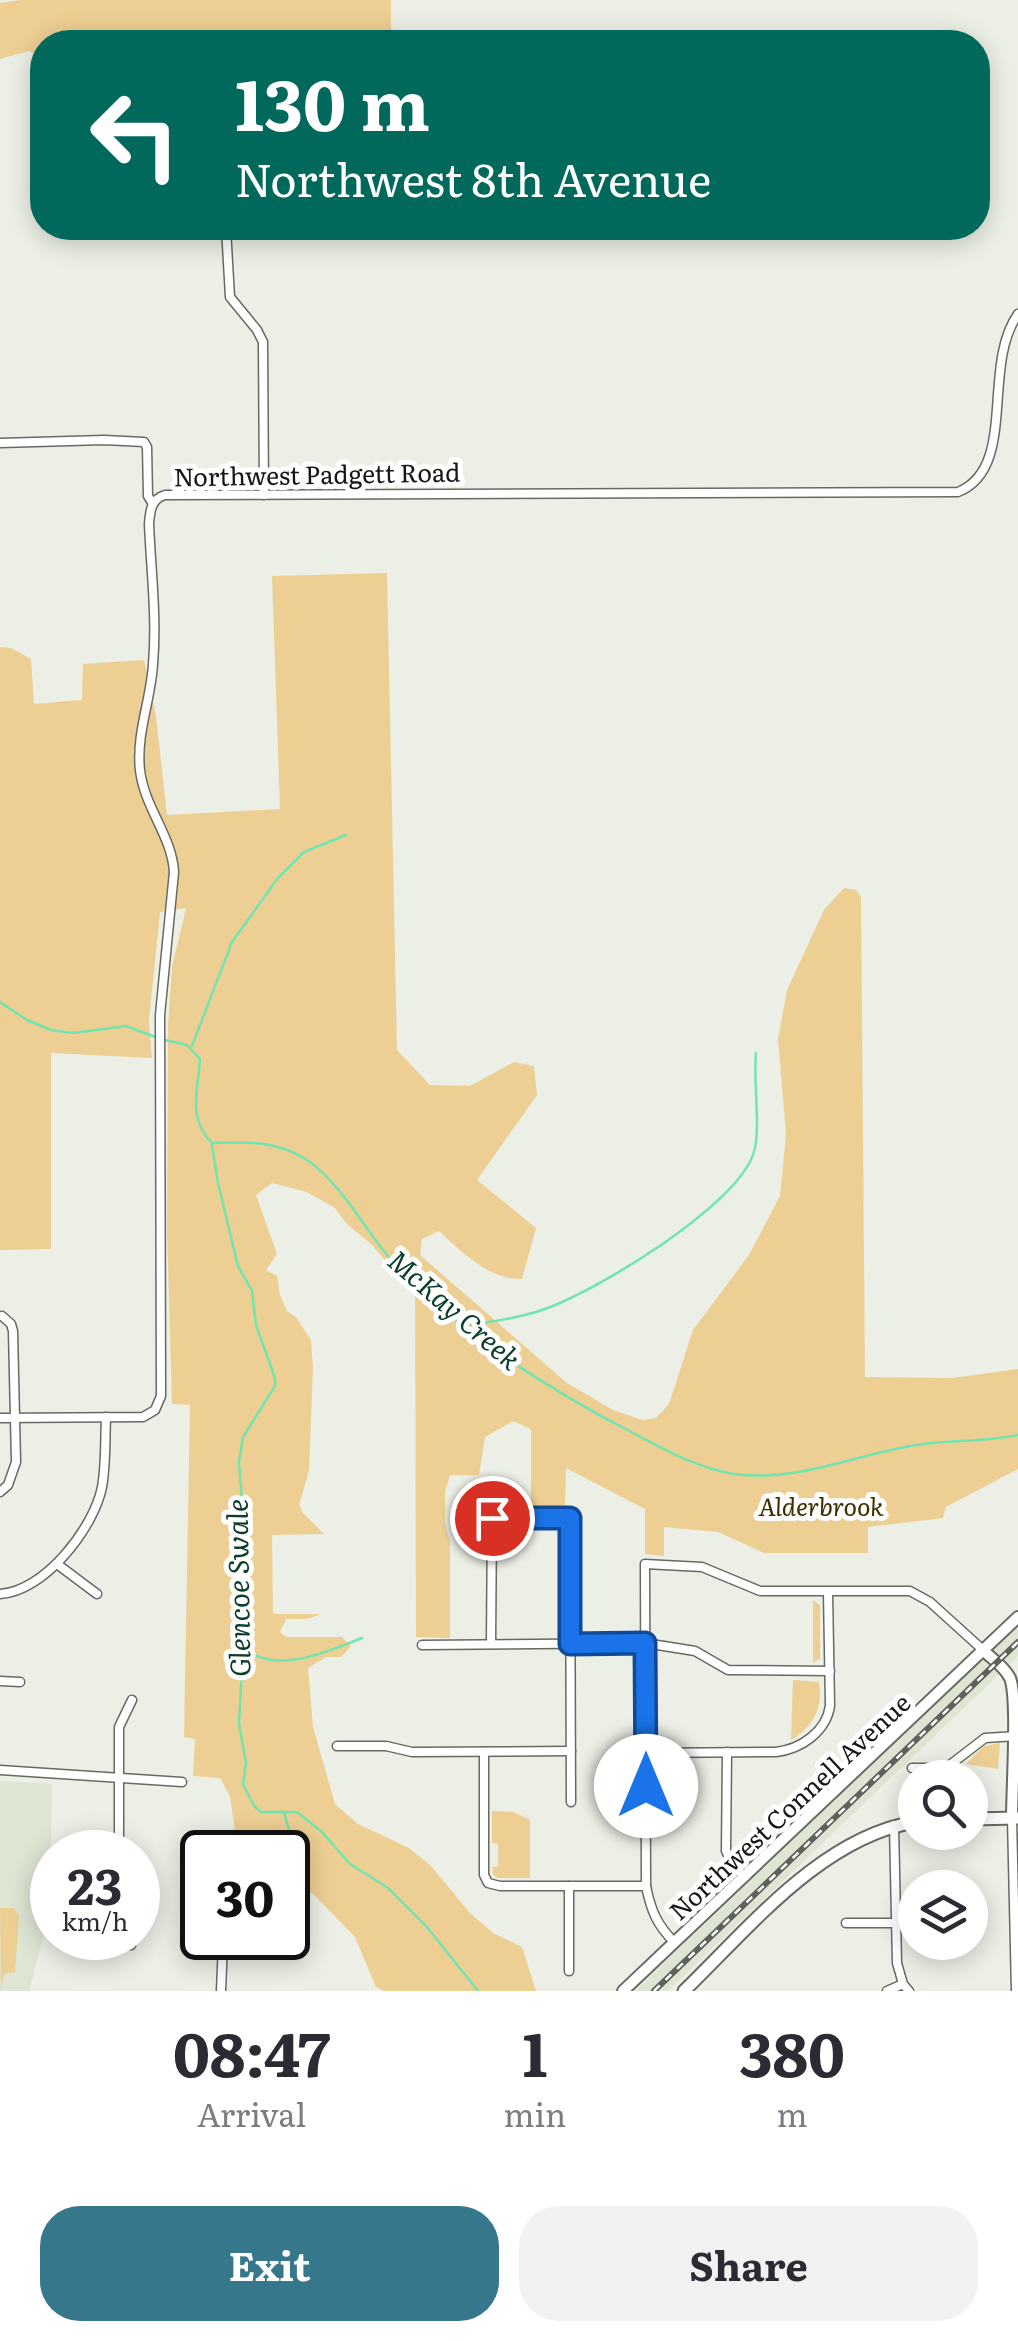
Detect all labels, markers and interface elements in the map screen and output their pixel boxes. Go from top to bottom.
text: 130 m [235,49,430,153]
icon: left [70,70,200,200]
text: Northwest 8th Avenue [235,144,711,211]
street label: Northwest Padgett Road [173,452,461,495]
water label: McKay Creek [380,1239,532,1379]
pin [450,1476,535,1561]
park label: Alderbrook [758,1487,884,1524]
icon: arrive [465,1491,520,1546]
water label: Glencoe Swale [214,1499,260,1677]
street label: Northwest Connell Avenue [660,1684,918,1928]
position arrow [594,1734,698,1838]
map controls [898,1760,988,1960]
button: search [898,1760,988,1850]
speed limit sign: 30 [180,1830,310,1960]
text: 23 [68,1846,122,1920]
button: layers [898,1870,988,1960]
text: km/h [62,1902,128,1939]
text: 08:47 [173,2006,330,2095]
text: 1 [522,2006,547,2095]
text: 380 [739,2006,845,2095]
text: Arrival [197,2089,306,2137]
text: min [503,2089,566,2137]
text: m [777,2089,808,2137]
button: Exit [40,2206,499,2321]
button: Share [519,2206,978,2321]

